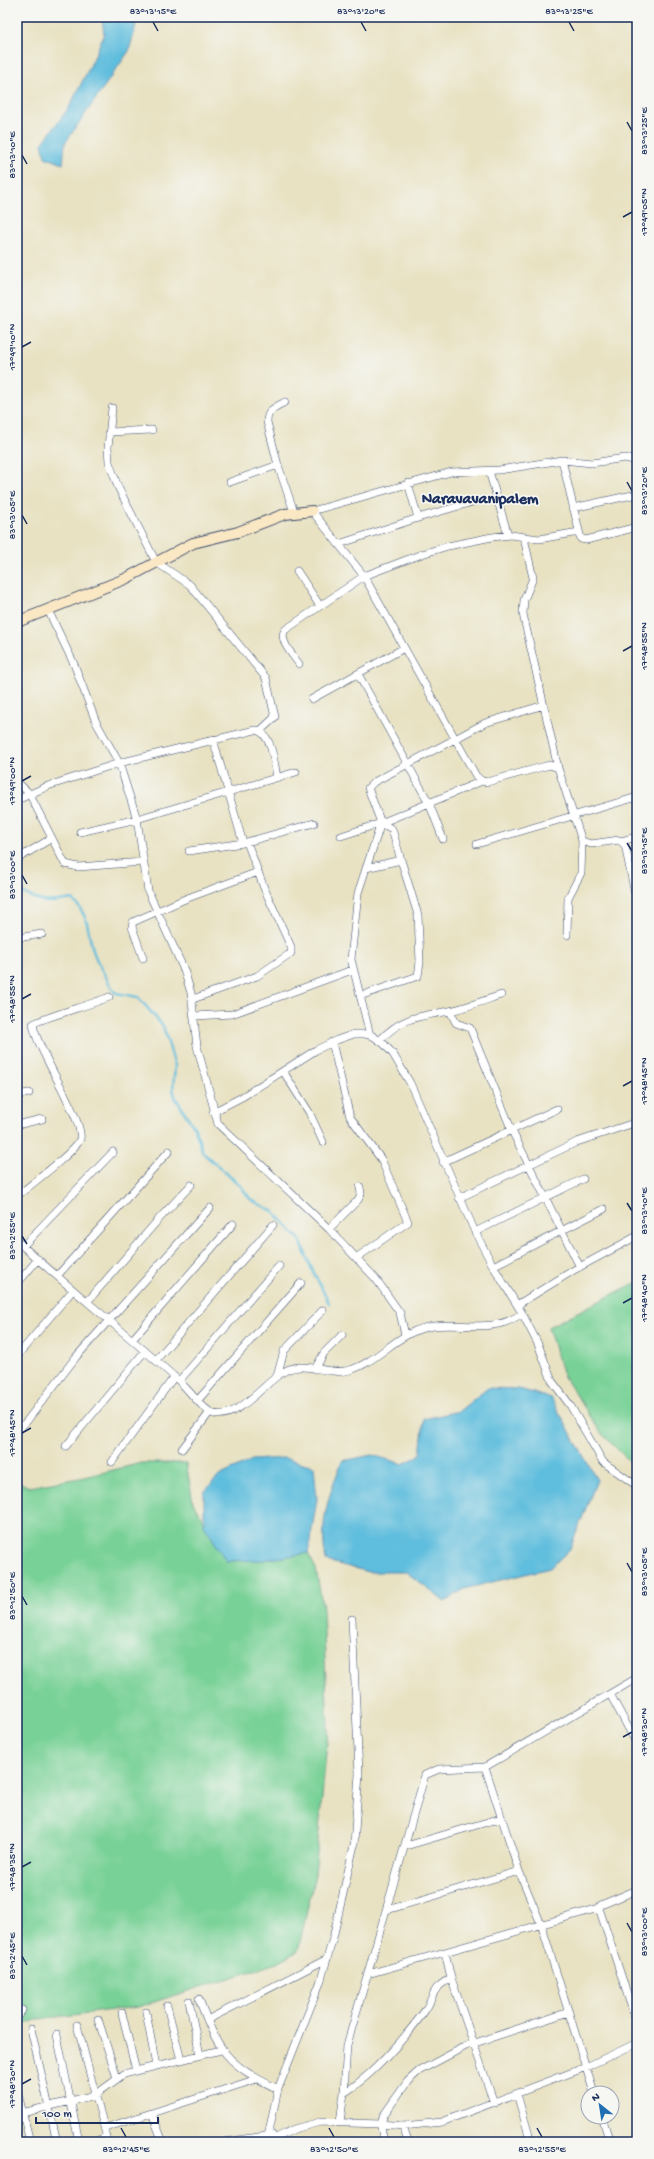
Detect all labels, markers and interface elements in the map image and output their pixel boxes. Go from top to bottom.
text: 83°13'15"E [130,6,177,18]
text: 83°13'20"E [337,6,386,18]
text: 83°13'25"E [545,6,594,18]
text: 83°13'25"E [639,106,651,155]
text: 83°13'10"E [7,131,19,179]
text: 17°49'05"N [639,188,651,237]
text: 17°49'10"N [7,323,19,371]
text: 83°13'20"E [639,466,651,515]
text: 83°13'05"E [7,490,19,539]
district label: Naravavanipalem [422,491,539,510]
text: 17°48'55"N [639,622,651,671]
text: 17°49'00"N [7,757,19,806]
text: 83°13'15"E [639,827,651,874]
text: 83°13'00"E [7,850,19,899]
text: 17°48'55"N [7,975,19,1024]
text: 17°48'45"N [639,1057,651,1106]
text: 83°13'10"E [639,1187,651,1235]
text: 83°12'55"E [7,1211,19,1260]
text: 17°48'40"N [639,1274,651,1323]
text: 17°48'45"N [7,1409,19,1458]
text: 83°13'05"E [639,1547,651,1596]
text: 83°12'50"E [7,1571,19,1620]
text: 17°48'30"N [639,1708,651,1757]
text: 17°48'35"N [7,1843,19,1892]
text: 83°13'00"E [639,1907,651,1956]
text: 83°12'45"E [7,1932,19,1980]
text: 17°48'30"N [7,2060,19,2109]
north arrow [580,2085,620,2125]
text: N [590,2091,602,2105]
scale bar [36,2099,158,2125]
text: 100 m [41,2108,72,2122]
text: 83°12'45"E [102,2144,150,2156]
text: 83°12'50"E [310,2144,359,2156]
text: 83°12'55"E [518,2144,567,2156]

